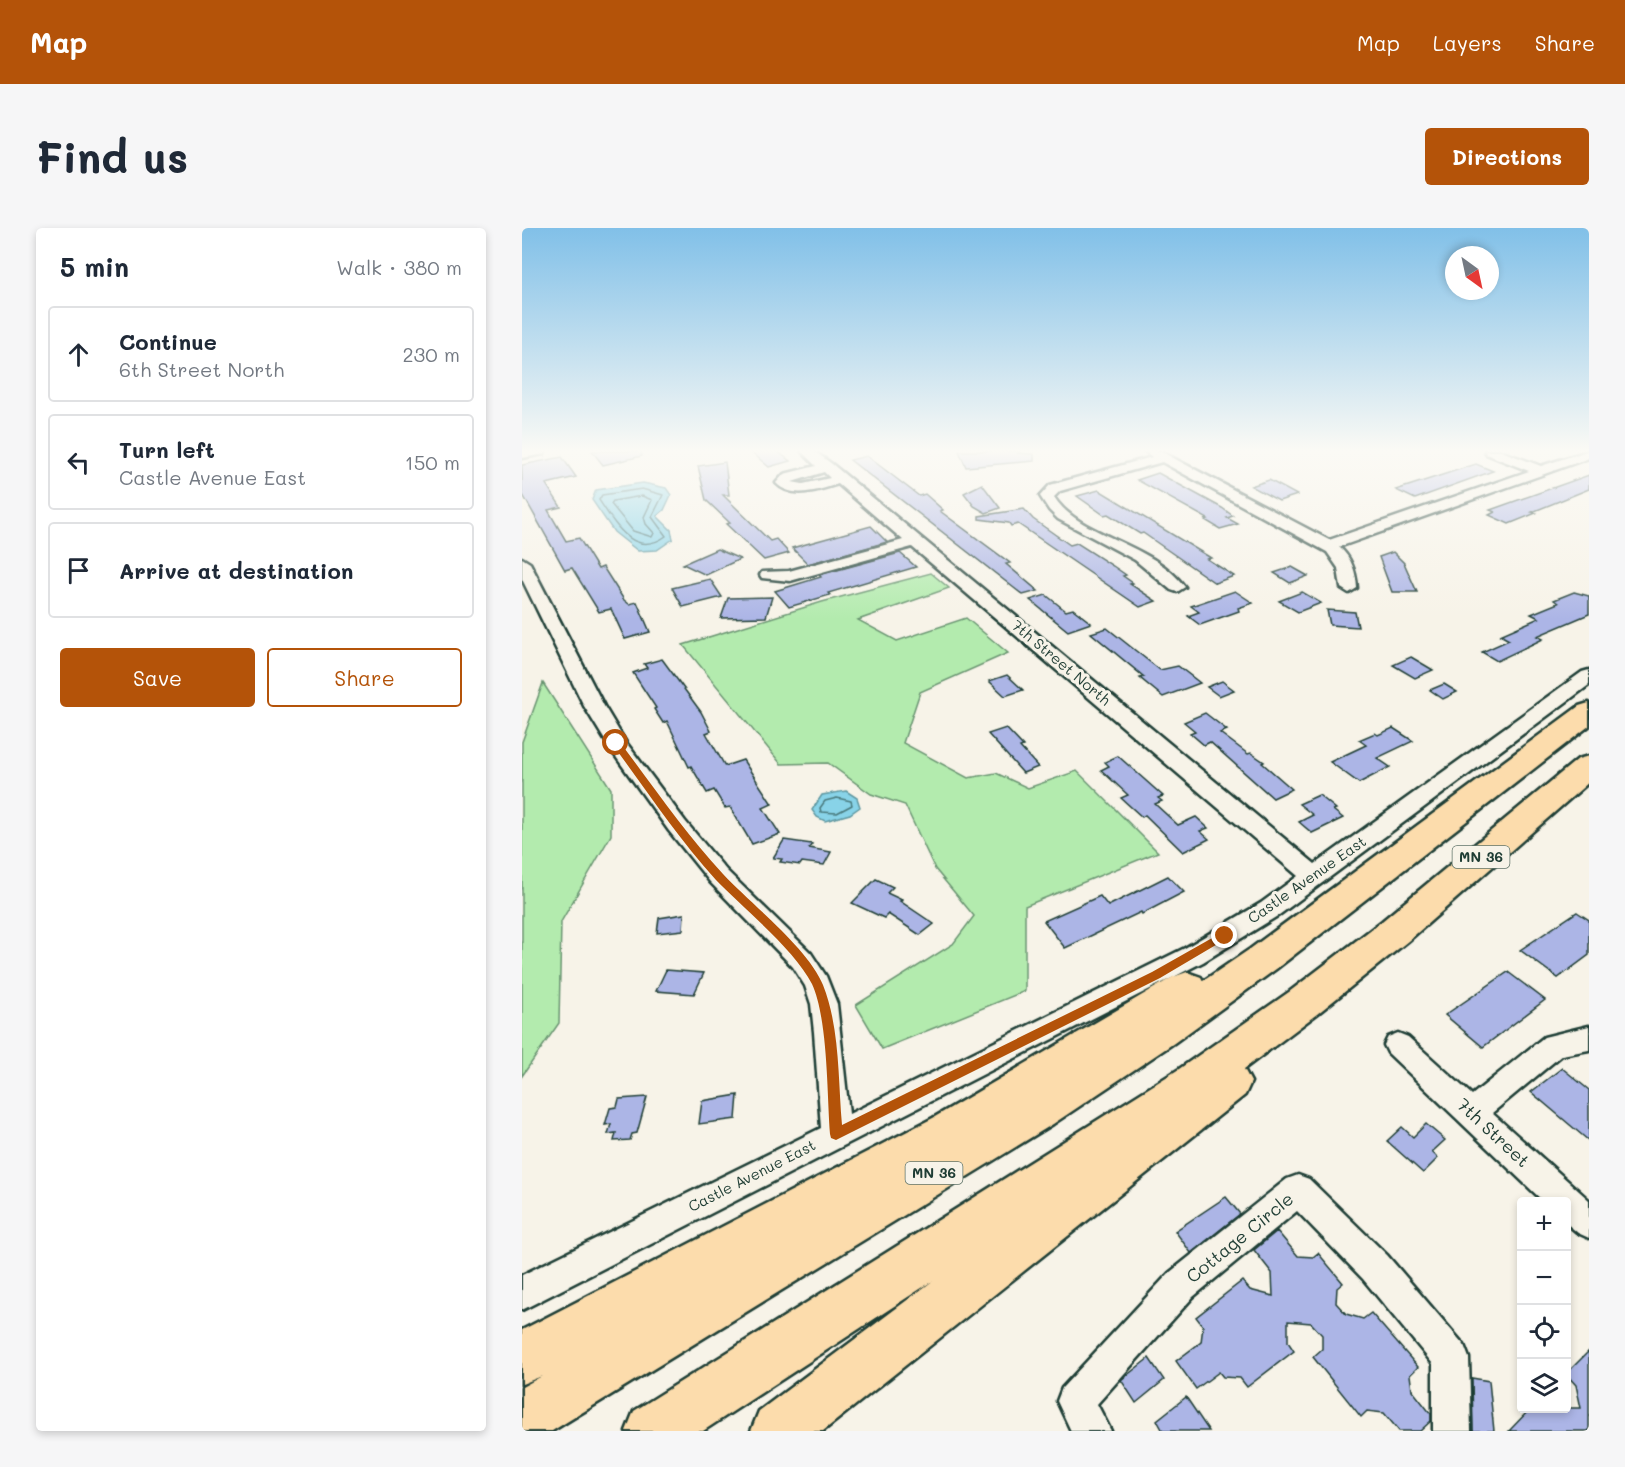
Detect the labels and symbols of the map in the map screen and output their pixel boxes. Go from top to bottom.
north arrow [1445,246,1499,300]
street label: 7th Street North [1008,615,1115,710]
route start [602,729,628,755]
street label: Castle Avenue East [1243,831,1370,928]
road number: MN 36 [1452,846,1510,868]
route end [1211,922,1237,948]
street label: 7th Street [1452,1092,1535,1172]
street label: Castle Avenue East [684,1134,819,1216]
road number: MN 36 [906,1162,962,1184]
street label: Cottage Circle [1181,1186,1298,1288]

